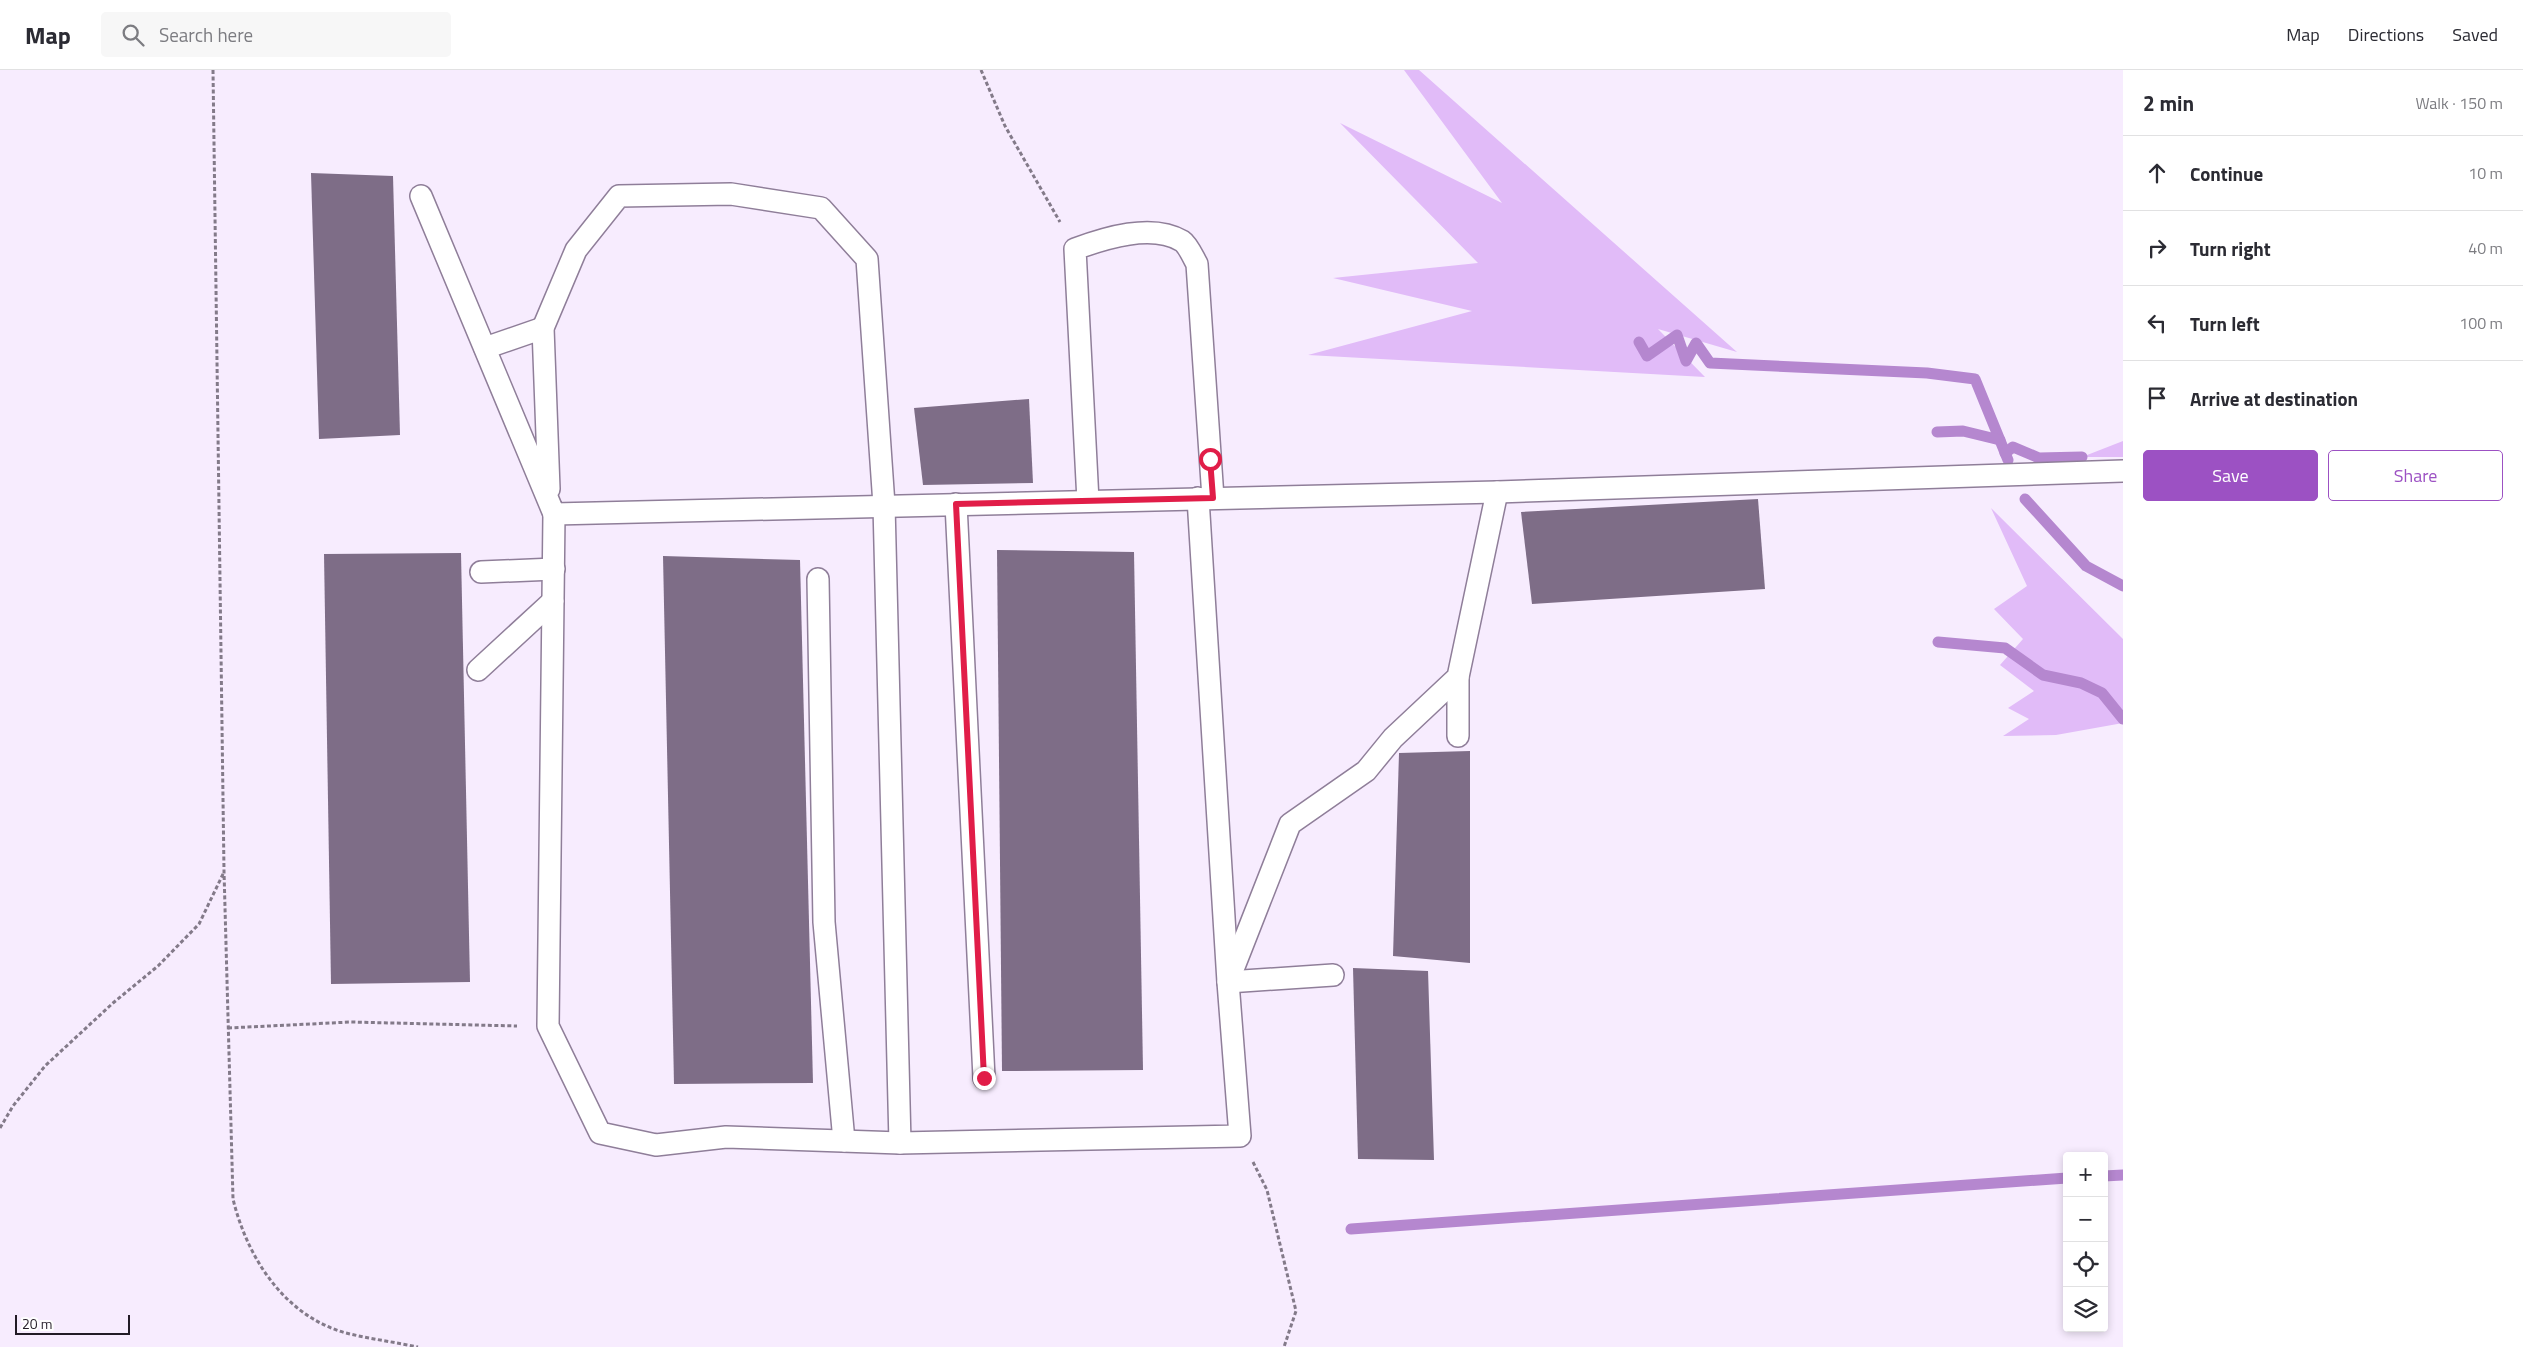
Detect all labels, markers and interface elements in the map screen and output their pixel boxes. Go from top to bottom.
search box [101,12,451,57]
text: Map [25,17,71,53]
text: Search here [159,20,253,49]
icon: search [119,21,147,49]
text: Map [2286,21,2320,48]
text: Directions [2348,21,2424,48]
text: Saved [2452,21,2498,48]
text: 2 min [2143,87,2194,119]
text: Walk · 150 m [2415,91,2503,115]
icon: ahead [2143,159,2171,187]
text: Continue [2190,159,2263,188]
text: 10 m [2468,161,2503,185]
icon: right [2143,234,2171,262]
text: Turn right [2190,234,2271,263]
text: 40 m [2468,236,2503,260]
icon: left [2143,309,2171,337]
text: Turn left [2190,309,2260,338]
text: 100 m [2459,311,2503,335]
icon: arrive [2143,384,2171,412]
text: Arrive at destination [2190,384,2358,413]
route start [1199,448,1222,471]
button: Save [2143,450,2318,501]
button: Share [2328,450,2503,501]
route end [973,1067,996,1090]
map controls [2063,1152,2108,1332]
button: + [2063,1152,2108,1197]
button: − [2063,1197,2108,1242]
button: locate [2063,1242,2108,1287]
button: layers [2063,1287,2108,1332]
scale bar [15,1312,130,1335]
text: 20 m [22,1313,52,1334]

